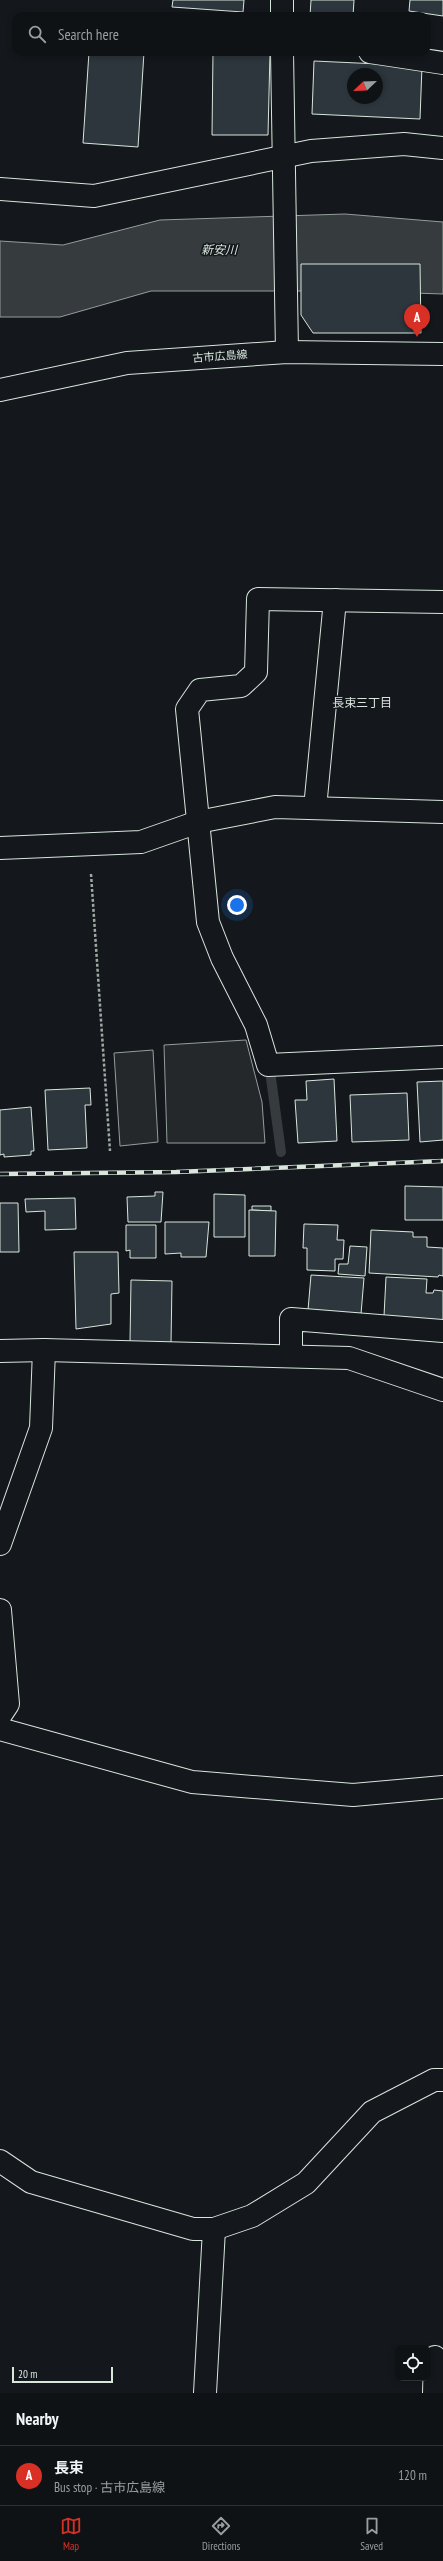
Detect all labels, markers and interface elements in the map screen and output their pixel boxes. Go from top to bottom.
search box [12,12,431,56]
icon: search [26,23,48,45]
text: Search here [58,25,119,44]
north arrow [347,68,383,104]
water label: 新安川 [201,242,239,257]
pin: A [404,304,430,337]
street label: 古市広島線 [192,347,248,365]
district label: 長束三丁目 [332,695,392,710]
your location [227,895,247,915]
map controls [395,2345,431,2381]
button: locate [395,2345,431,2381]
scale bar [12,2365,113,2384]
text: 20 m [18,2367,37,2381]
text: Nearby [16,2408,59,2430]
text: 長束 [54,2458,84,2477]
text: A [26,2467,32,2484]
text: 120 m [398,2467,427,2484]
text: Bus stop · 古市広島線 [54,2479,165,2496]
tab: Map [60,2515,82,2553]
tab: Directions [202,2515,240,2553]
tab: Saved [360,2515,383,2553]

